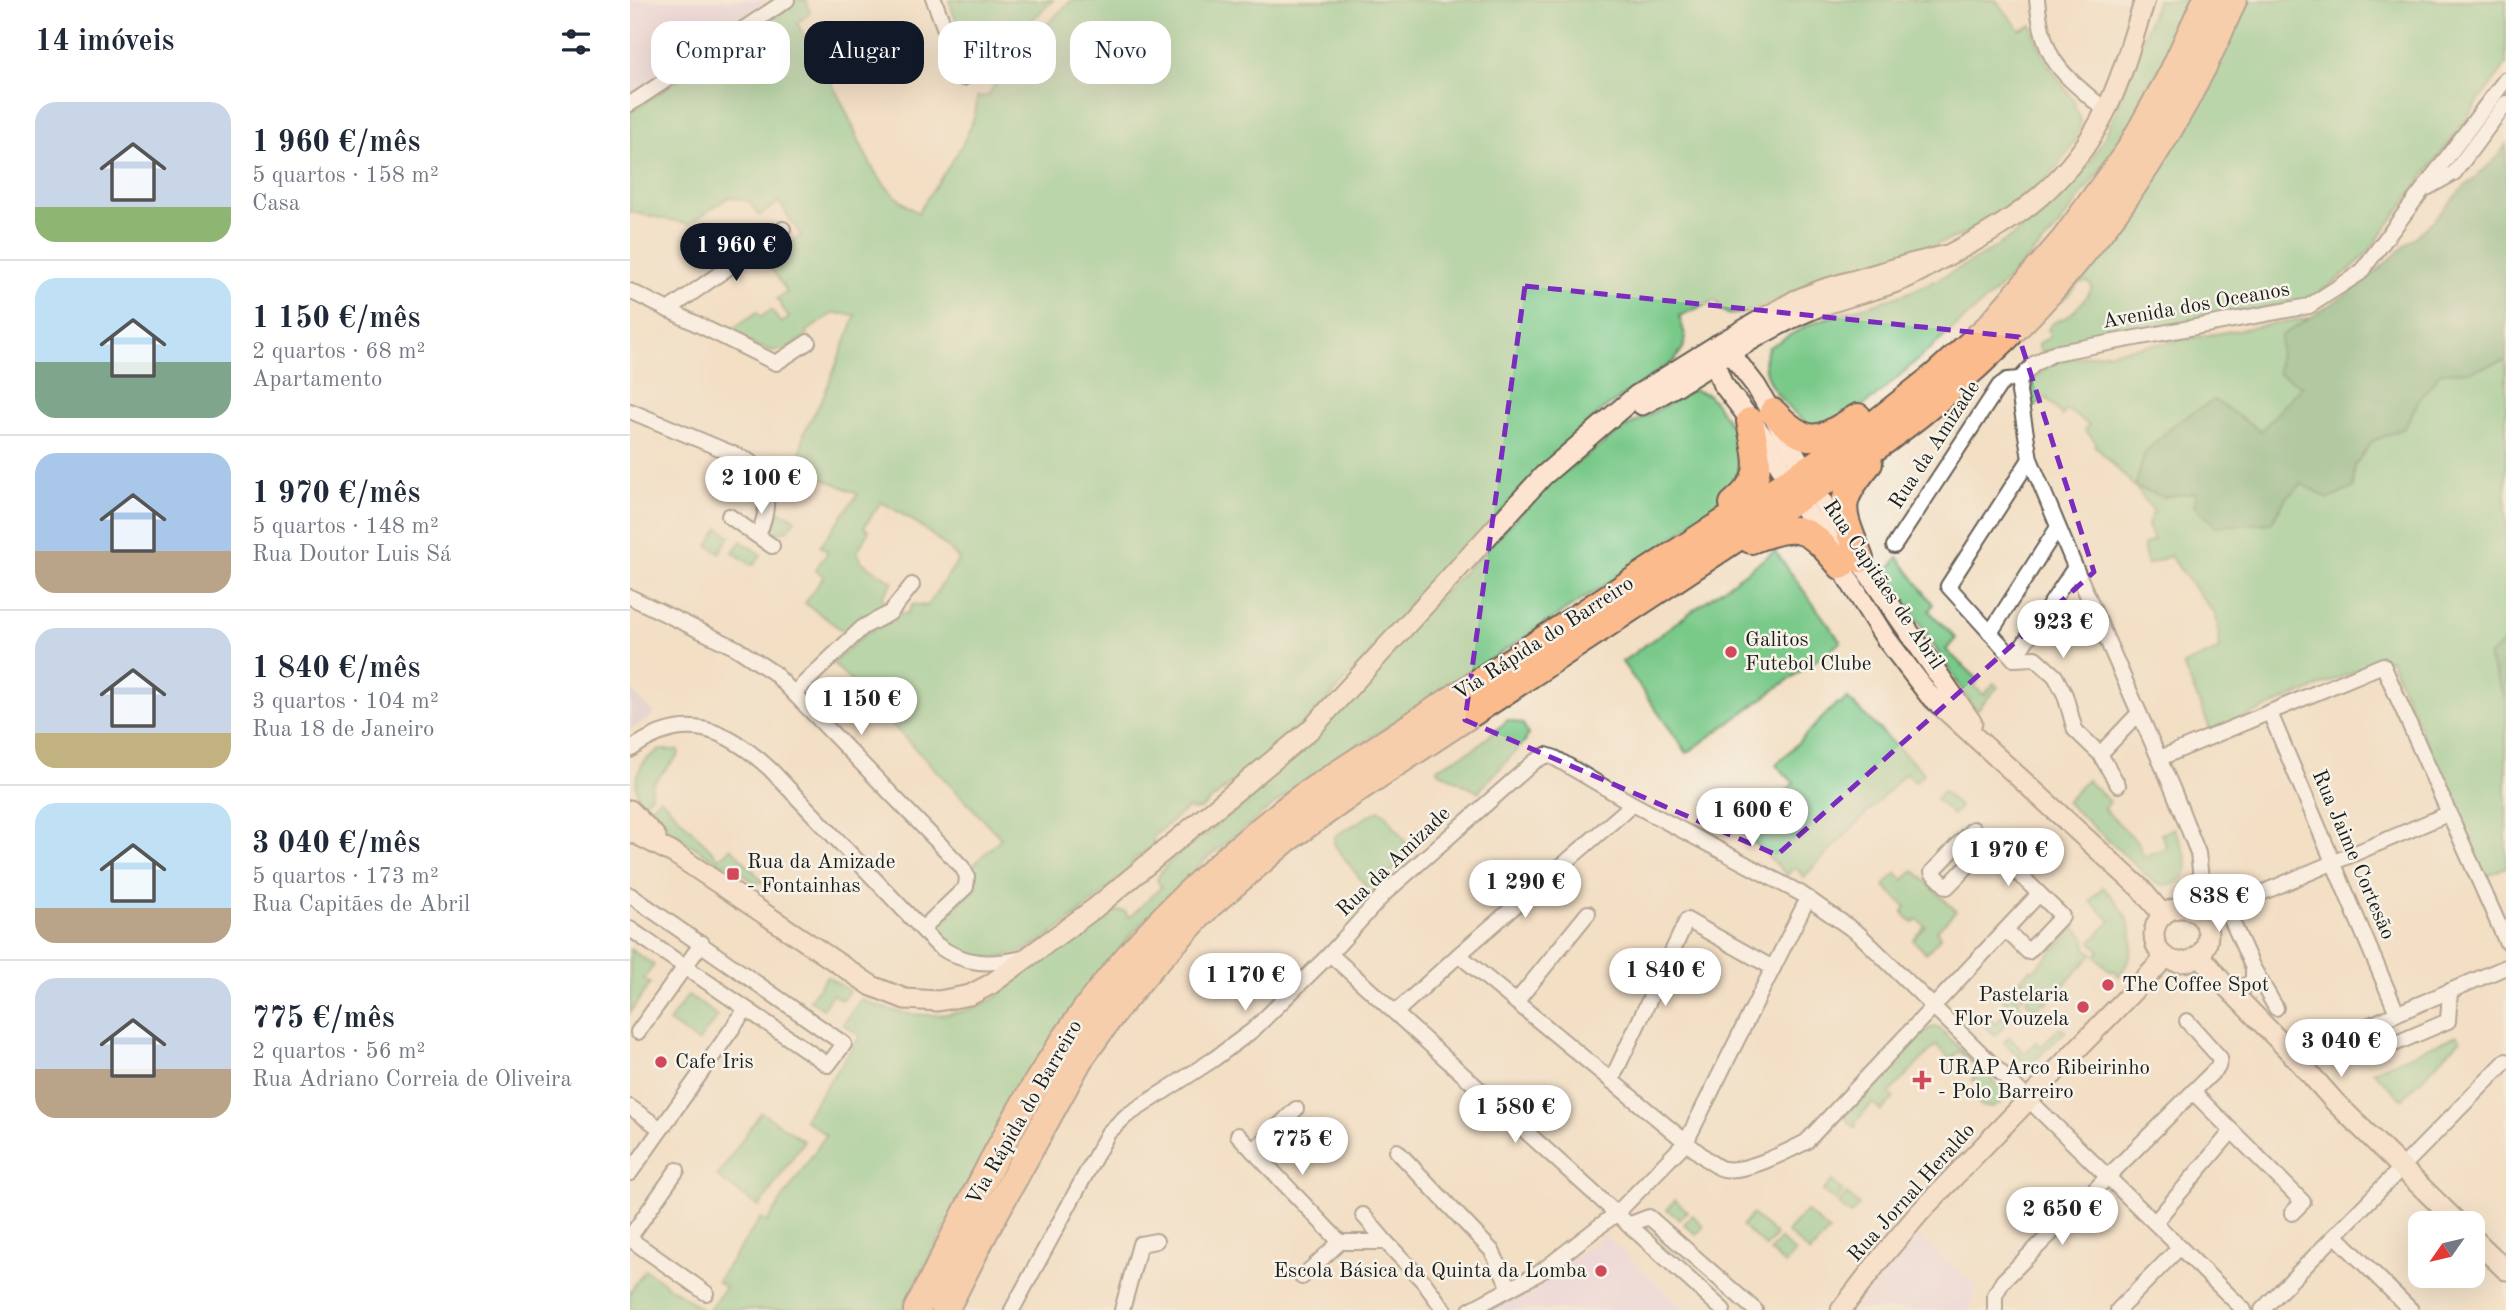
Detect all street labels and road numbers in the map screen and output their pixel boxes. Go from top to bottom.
street label: Avenida dos Oceanos [2101,279,2291,333]
street label: Rua da Amizade [1886,377,1984,513]
street label: Rua Capitães de Abril [1819,497,1948,674]
street label: Via Rápida do Barreiro [1450,573,1638,705]
street label: Rua Jaime Cortesão [2308,767,2398,943]
street label: Rua da Amizade [1333,803,1455,921]
street label: Via Rápida do Barreiro [963,1017,1087,1209]
street label: Rua Jornal Heraldo [1845,1120,1979,1266]

